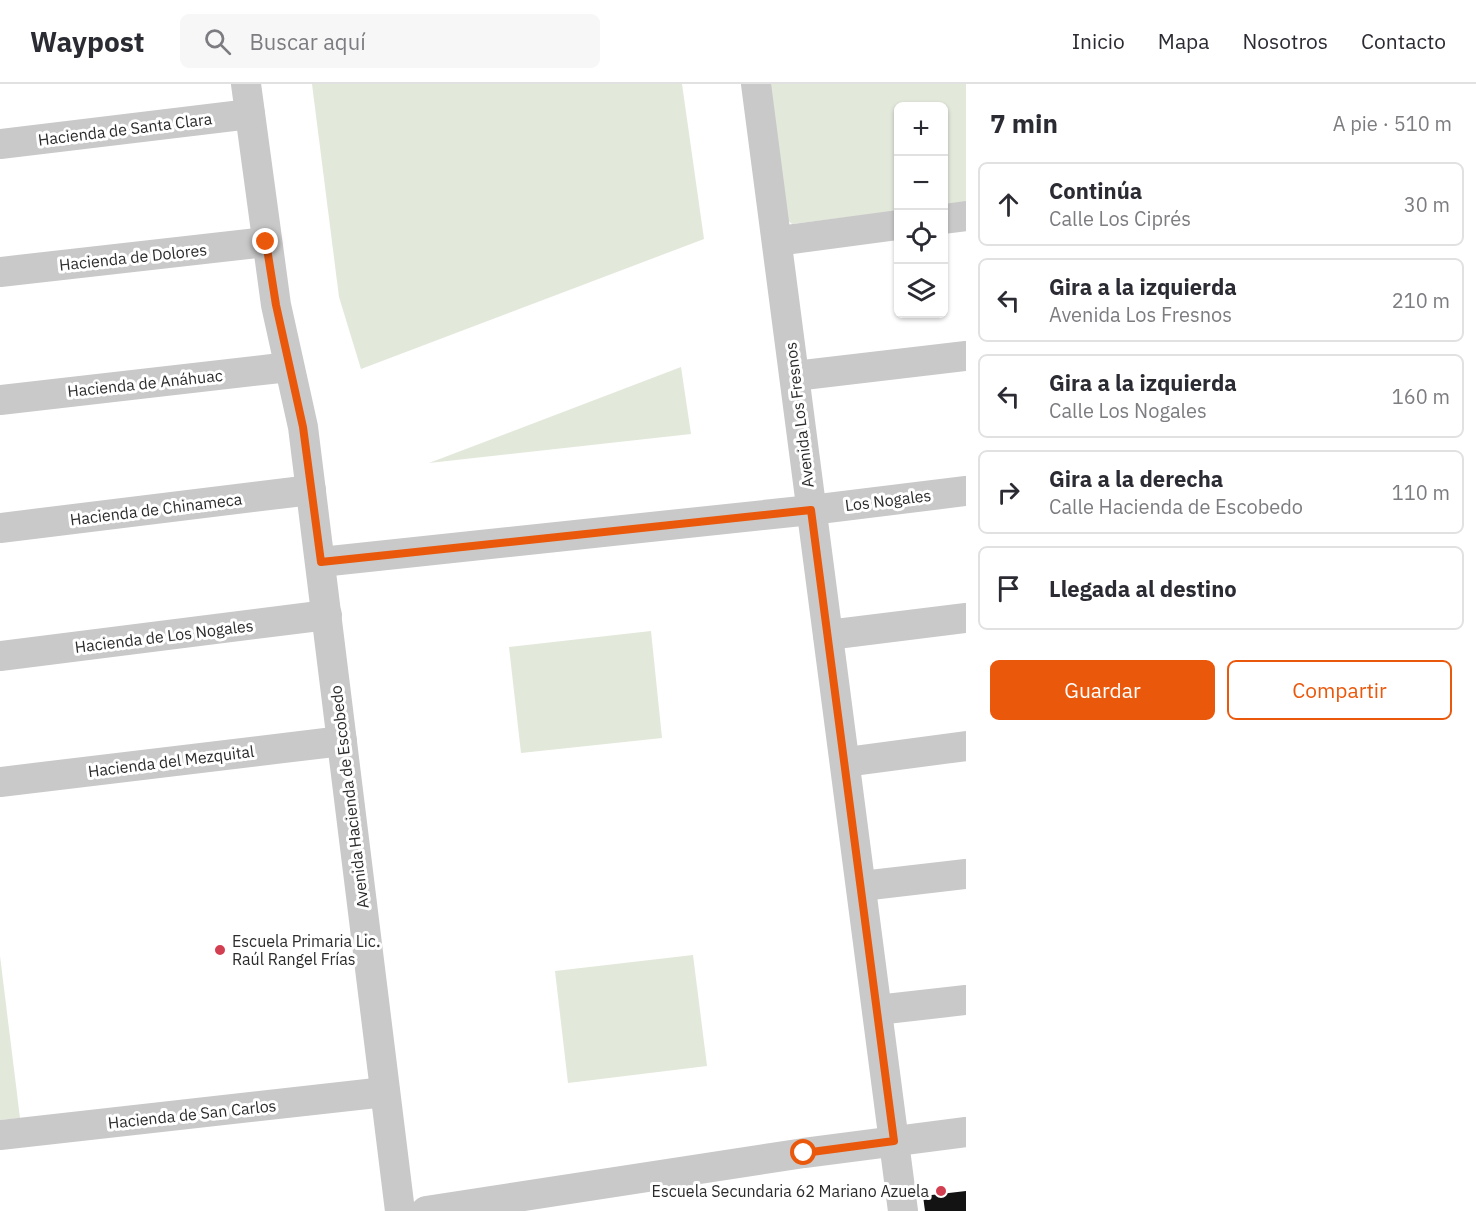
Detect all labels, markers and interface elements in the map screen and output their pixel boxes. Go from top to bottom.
search box [180,14,600,68]
text: Waypost [30,23,144,60]
icon: search [201,25,234,58]
text: Buscar aquí [249,27,366,56]
text: Inicio [1072,27,1125,55]
text: Mapa [1158,27,1210,55]
text: Nosotros [1243,27,1328,55]
text: Contacto [1361,27,1446,55]
map controls [894,102,948,318]
button: + [894,102,948,156]
text: 7 min [990,106,1058,140]
street label: Hacienda de Santa Clara [37,108,214,150]
text: A pie · 510 m [1333,110,1452,137]
button: − [894,156,948,210]
text: Continúa [1049,176,1142,205]
icon: ahead [992,188,1025,221]
text: 30 m [1404,191,1450,218]
text: Calle Los Ciprés [1049,205,1191,232]
button: locate [894,210,948,264]
route end [252,228,278,254]
street label: Hacienda de Dolores [58,239,208,275]
button: layers [894,264,948,318]
text: Gira a la izquierda [1049,272,1237,301]
icon: left [992,284,1025,317]
text: 210 m [1392,287,1450,314]
text: Avenida Los Fresnos [1049,301,1232,328]
street label: Avenida Los Fresnos [780,341,818,489]
street label: Hacienda de Anáhuac [66,365,224,401]
text: Gira a la izquierda [1049,368,1237,397]
icon: left [992,380,1025,413]
text: 160 m [1392,383,1450,410]
text: Calle Los Nogales [1049,397,1207,424]
text: Gira a la derecha [1049,464,1223,493]
icon: right [992,476,1025,509]
text: 110 m [1392,479,1450,506]
street label: Los Nogales [844,485,932,515]
street label: Hacienda de Chinameca [69,488,244,529]
text: Calle Hacienda de Escobedo [1049,493,1303,520]
icon: arrive [992,572,1025,605]
text: Llegada al destino [1049,574,1237,603]
street label: Hacienda de Los Nogales [74,615,254,657]
button: Guardar [990,660,1215,720]
button: Compartir [1227,660,1452,720]
street label: Avenida Hacienda de Escobedo [325,684,373,910]
street label: Hacienda del Mezquital [87,741,255,781]
place label: Escuela Primaria Lic. Raúl Rangel Frías [232,931,380,969]
marker: Escuela Primaria Lic. Raúl Rangel Frías [213,943,227,957]
street label: Hacienda de San Carlos [107,1095,277,1133]
route start [790,1139,816,1165]
place label: Escuela Secundaria 62 Mariano Azuela [652,1181,929,1201]
marker: Escuela Secundaria 62 Mariano Azuela [934,1184,948,1198]

